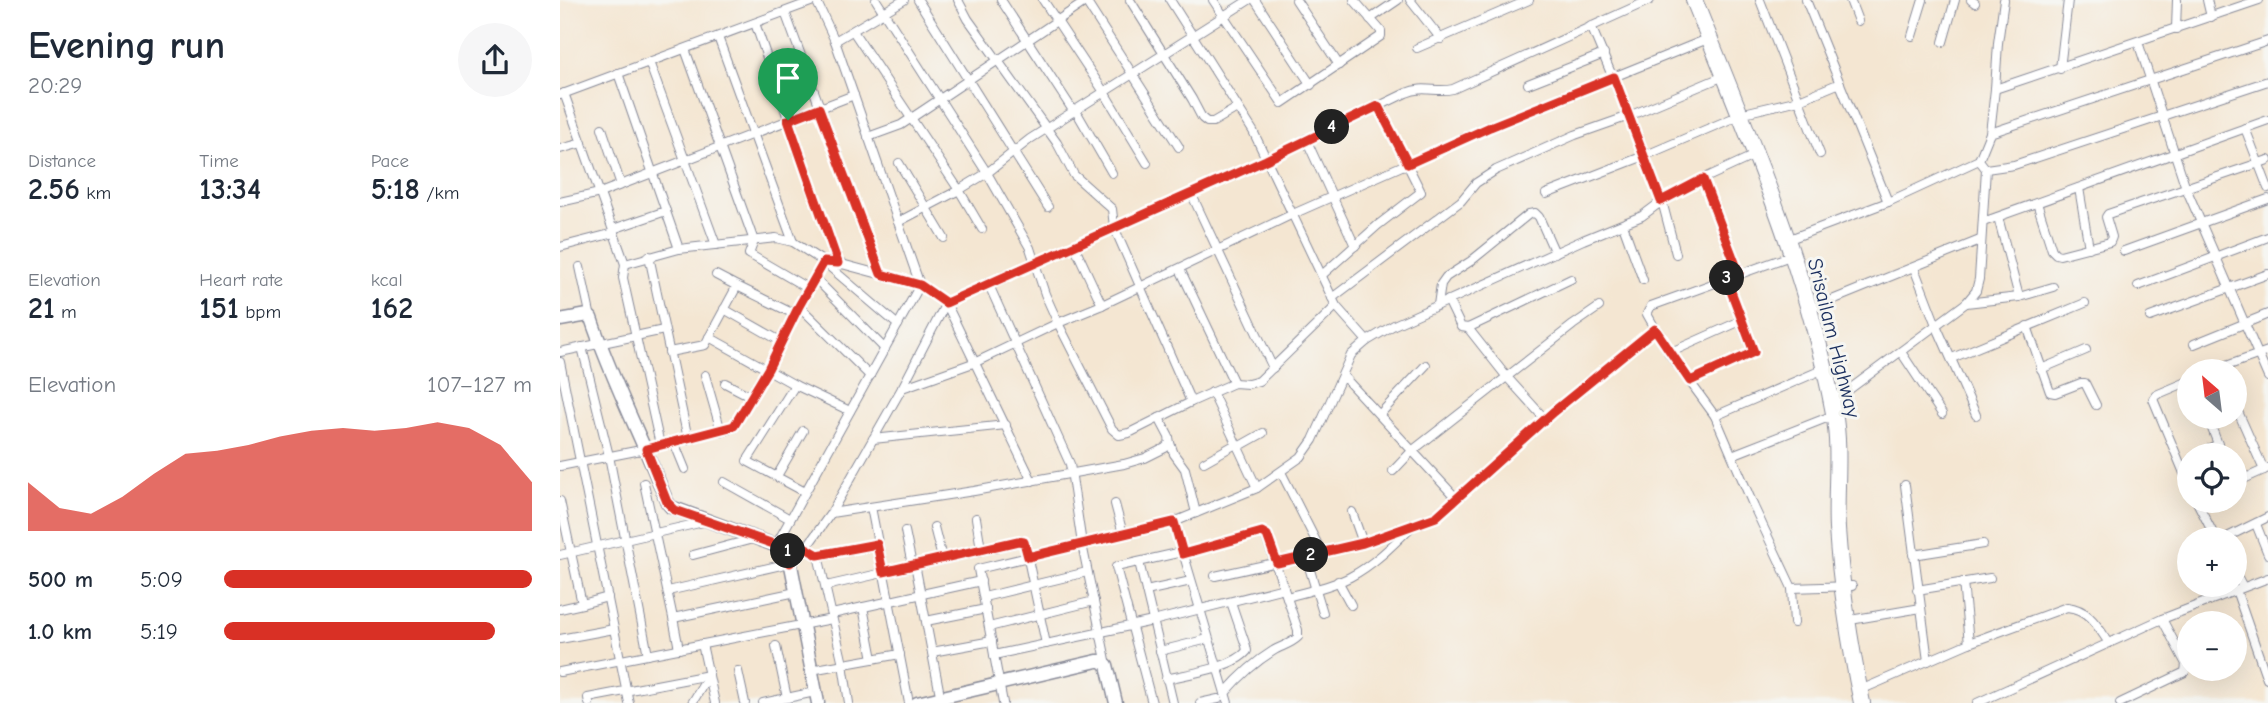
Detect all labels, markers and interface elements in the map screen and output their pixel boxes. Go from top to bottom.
button: share [458,23,532,97]
text: Evening run [28,24,225,68]
pin [758,48,818,120]
icon: arrive [769,59,807,97]
text: 20:29 [28,72,82,99]
pin: 4 [1314,110,1350,144]
text: 4 [1327,115,1336,137]
text: Distance [28,150,96,172]
text: Time [199,150,239,172]
text: Pace [371,150,409,172]
text: 2.56 [28,172,80,207]
text: 13:34 [199,172,261,207]
text: 5:18 [371,172,420,207]
text: km [80,182,111,204]
text: /km [420,182,460,204]
street label: Srisailam Highway [1803,256,1866,421]
pin: 3 [1710,260,1744,296]
text: 3 [1722,266,1731,288]
text: Elevation [28,269,101,291]
text: Heart rate [199,269,283,291]
text: kcal [371,269,403,291]
text: 21 [28,291,55,326]
text: 151 [199,291,239,326]
text: 162 [371,291,413,326]
text: m [55,301,77,323]
text: bpm [239,301,281,323]
north arrow [2177,359,2247,429]
map controls [2177,359,2247,681]
text: Elevation [28,371,116,398]
text: 107–127 m [427,371,532,398]
button: locate [2177,443,2247,513]
button: + [2177,527,2247,597]
pin: 1 [770,534,806,568]
pin: 2 [1294,538,1328,572]
text: 1 [784,539,791,561]
text: 2 [1306,543,1315,565]
text: 500 m [28,566,93,593]
text: 5:09 [140,566,183,593]
button: − [2177,611,2247,681]
text: 1.0 km [28,618,92,645]
text: 5:19 [140,618,178,645]

